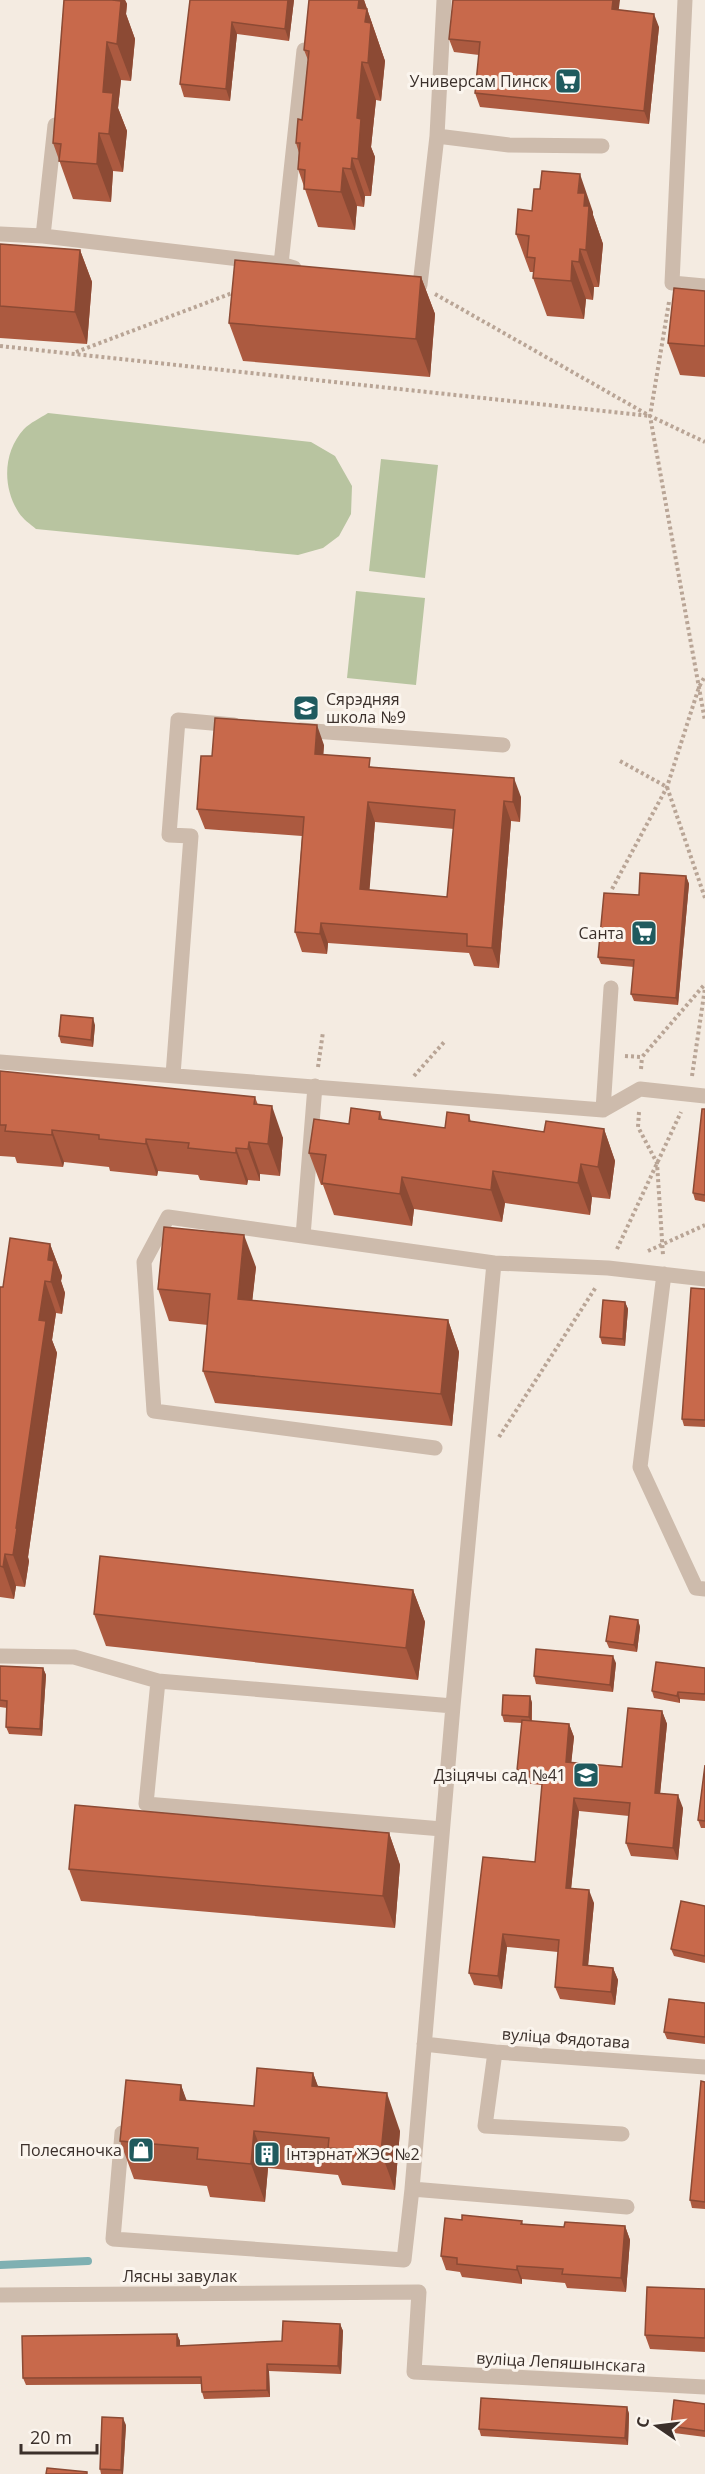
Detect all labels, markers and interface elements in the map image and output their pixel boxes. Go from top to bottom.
supermarket icon: Универсам Пинск [553,66,583,96]
place label: Универсам Пинск [410,70,549,92]
place label: Сярэдняя школа №9 [326,688,406,728]
school or university icon: Сярэдняя школа №9 [291,693,321,723]
supermarket icon: Санта [629,918,659,948]
place label: Санта [578,922,624,944]
school or university icon: Дзіцячы сад №41 [571,1760,601,1790]
place label: Дзіцячы сад №41 [434,1764,566,1786]
street label: вуліца Фядотава [501,2023,631,2053]
shop icon: Полесяночка [126,2135,156,2165]
place label: Полесяночка [19,2139,122,2161]
building icon: Інтэрнат ЖЭС №2 [252,2139,282,2169]
place label: Інтэрнат ЖЭС №2 [286,2143,420,2165]
street label: Лясны завулак [123,2265,238,2287]
street label: вуліца Лепяшынскага [476,2347,646,2377]
north arrow [627,2396,687,2456]
text: С [631,2415,654,2430]
scale bar [21,2417,98,2455]
text: 20 m [30,2425,72,2449]

